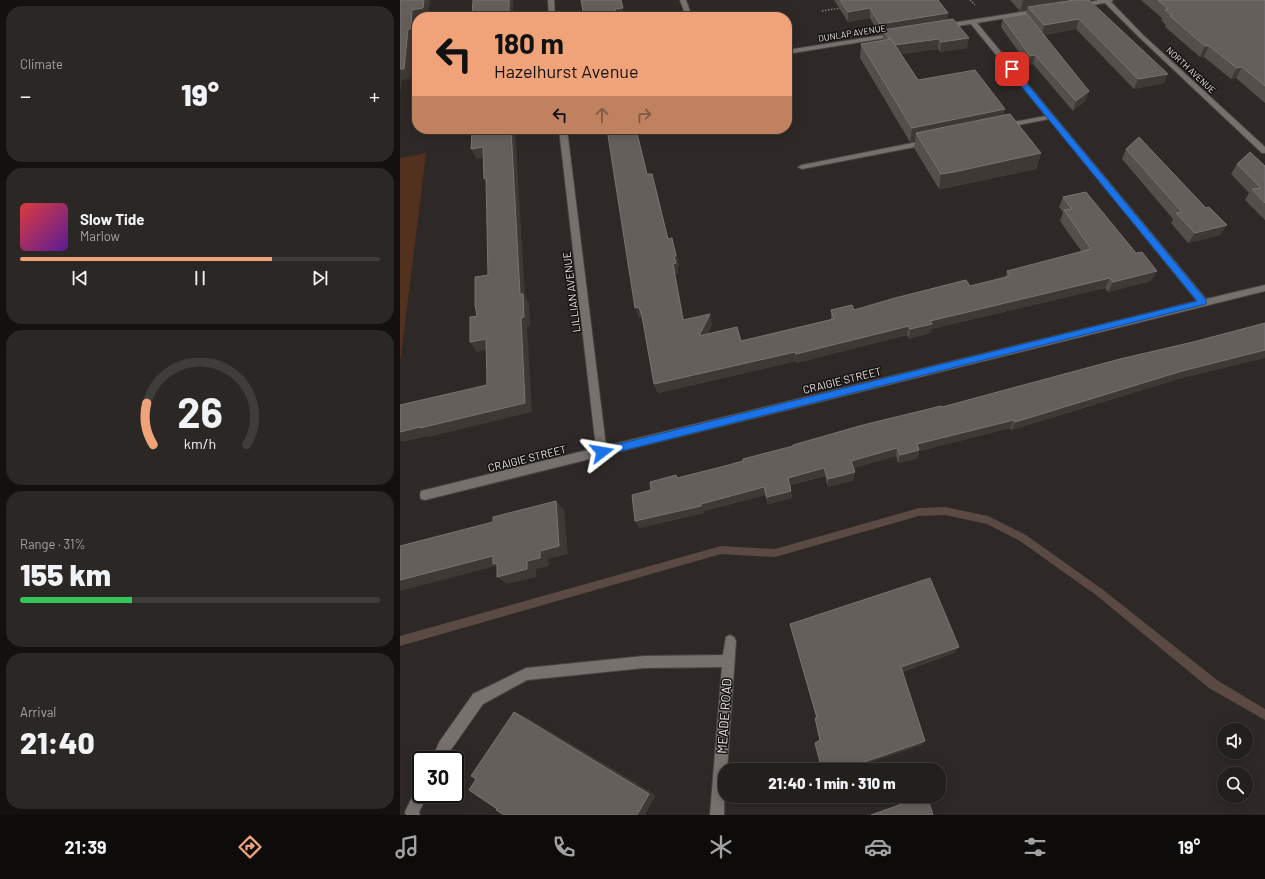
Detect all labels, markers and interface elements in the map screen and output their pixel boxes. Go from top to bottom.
street label: DUNLAP AVENUE [817,22,887,44]
text: 180 m [494,26,564,60]
icon: left [428,28,480,80]
street label: NORTH AVENUE [1164,44,1218,96]
pin [995,52,1029,86]
text: Climate [20,56,63,72]
icon: arrive [1001,58,1023,80]
text: Hazelhurst Avenue [494,60,639,82]
text: 19° [181,76,219,112]
text: − [20,82,31,108]
text: + [369,82,380,108]
icon: left [549,104,571,126]
icon: ahead [591,104,613,126]
icon: right [633,104,655,126]
text: Slow Tide [80,210,144,228]
text: Marlow [80,228,120,244]
street label: LILLIAN AVENUE [560,251,582,333]
icon: previous [69,267,91,289]
icon: pause [189,267,211,289]
icon: next [309,267,331,289]
street label: CRAIGIE STREET [801,364,883,396]
text: 26 [177,386,223,436]
position arrow [581,431,623,473]
text: km/h [184,435,216,452]
street label: CRAIGIE STREET [486,442,568,474]
text: Range · 31% [20,536,86,552]
text: 155 km [20,556,111,592]
street label: MEADE ROAD [713,678,735,754]
text: Arrival [20,704,56,720]
map controls [1217,723,1253,803]
button: sound [1217,723,1253,759]
text: 21:40 [20,724,95,760]
speed limit sign: 30 [412,751,464,803]
button: search [1217,767,1253,803]
text: 21:40 · 1 min · 310 m [768,774,896,792]
icon: directions [236,833,264,861]
icon: music [393,833,421,861]
icon: phone [550,833,578,861]
icon: climate [707,833,735,861]
icon: car [864,833,892,861]
icon: filters [1021,833,1049,861]
text: 21:39 [65,836,107,858]
text: 19° [1178,836,1200,858]

